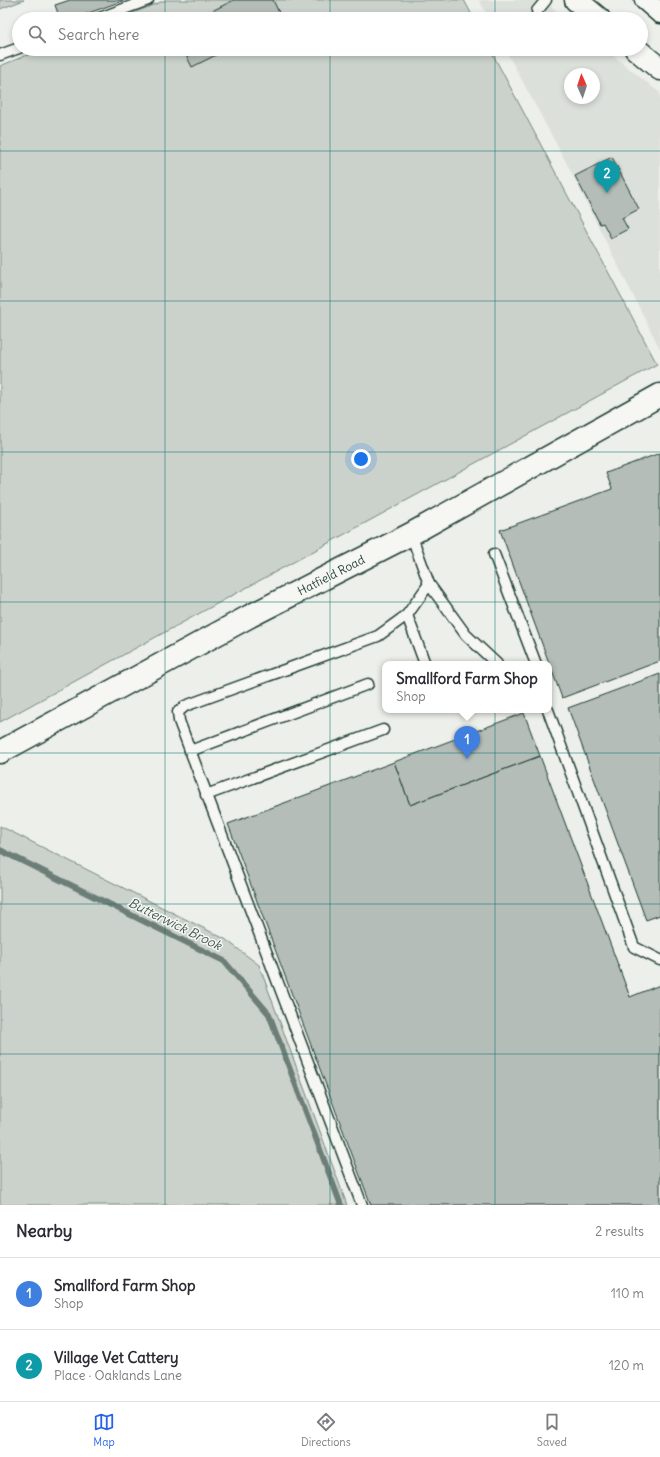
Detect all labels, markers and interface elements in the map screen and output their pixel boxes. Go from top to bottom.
search box [12,12,648,56]
icon: search [26,23,48,45]
text: Search here [58,25,139,44]
north arrow [564,68,600,104]
pin: 2 [594,160,620,193]
your location [351,449,371,469]
street label: Hatfield Road [295,552,367,598]
popup [382,661,552,713]
text: Smallford Farm Shop [396,669,538,688]
text: Shop [396,688,426,705]
pin: 1 [454,726,480,759]
water label: Butterwick Brook [126,894,226,954]
text: Nearby [16,1220,72,1242]
text: 2 results [595,1223,644,1240]
text: Smallford Farm Shop [54,1276,195,1295]
text: 1 [26,1285,32,1302]
text: 110 m [611,1285,644,1302]
text: Shop [54,1295,83,1312]
text: Village Vet Cattery [54,1348,178,1367]
text: 2 [25,1357,33,1374]
text: 120 m [609,1357,644,1374]
text: Place · Oaklands Lane [54,1367,182,1384]
tab: Map [93,1411,115,1449]
tab: Directions [301,1411,351,1449]
tab: Saved [537,1411,567,1449]

